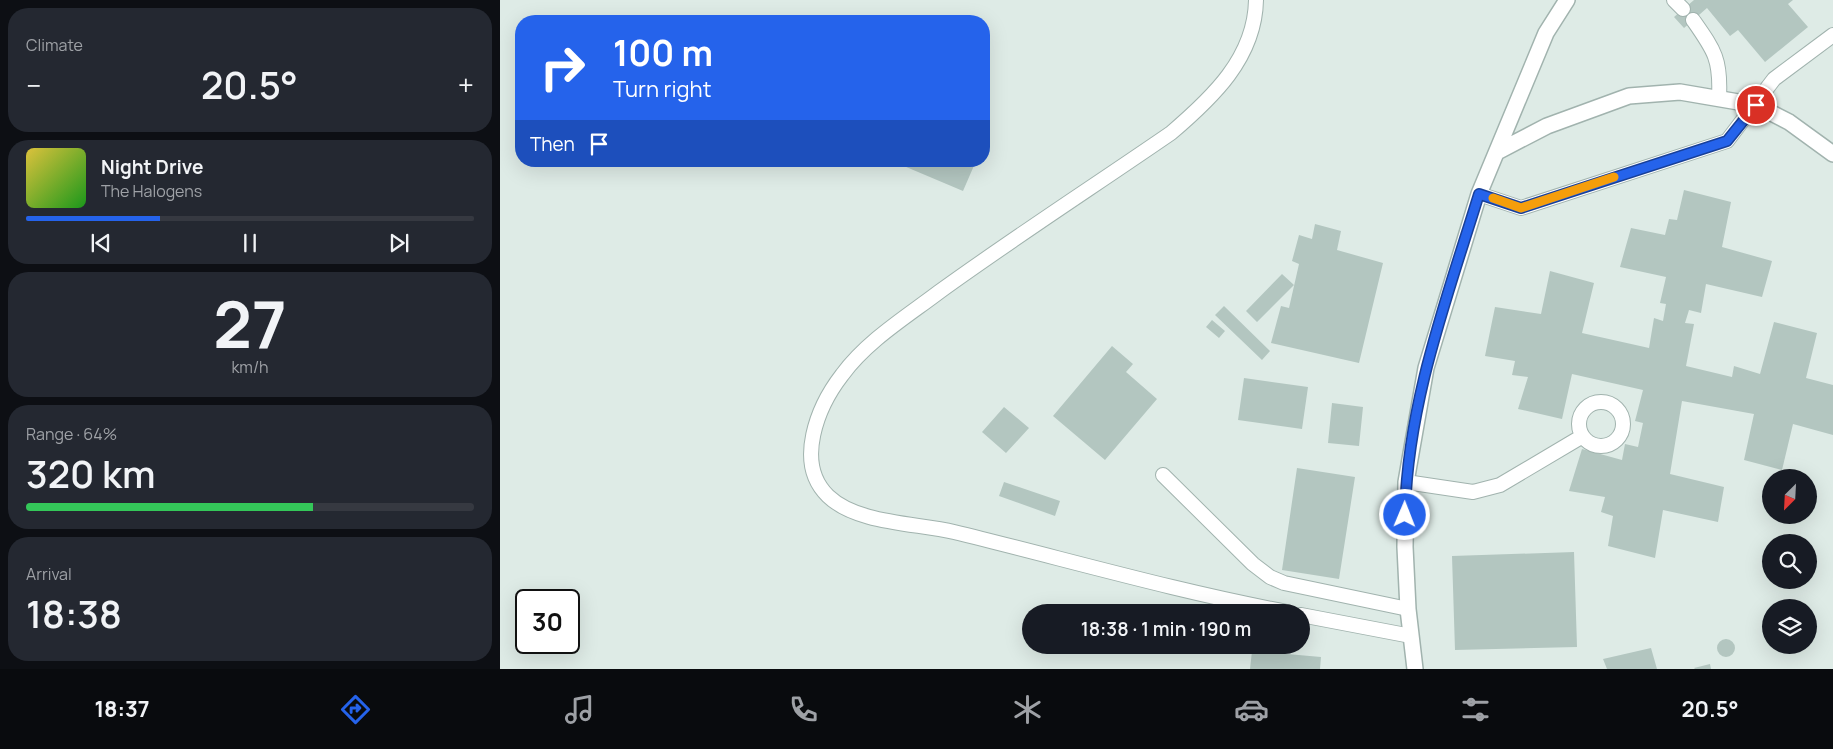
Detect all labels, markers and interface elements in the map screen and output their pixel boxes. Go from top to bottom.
text: 100 m [613,29,713,77]
text: Climate [26,34,83,56]
icon: right [530,35,595,100]
text: 20.5° [201,58,298,110]
text: − [26,66,41,104]
text: + [458,66,474,104]
text: Turn right [613,74,711,104]
pin [1735,84,1777,126]
icon: arrive [1742,91,1770,119]
icon: arrive [585,130,613,158]
text: Then [530,131,575,157]
text: Night Drive [101,154,203,180]
text: The Halogens [101,180,202,202]
icon: previous [87,229,115,257]
icon: pause [236,229,264,257]
icon: next [385,229,413,257]
text: 27 [213,279,287,368]
text: km/h [231,356,269,378]
text: Range · 64% [26,423,117,445]
text: 320 km [26,447,155,499]
north arrow [1762,469,1818,524]
map controls [1762,469,1817,654]
position arrow [1378,488,1430,540]
button: search [1762,534,1817,589]
text: Arrival [26,563,72,585]
text: 18:38 [26,587,122,639]
speed limit sign: 30 [515,589,580,654]
button: layers [1762,599,1817,654]
text: 18:38 · 1 min · 190 m [1081,616,1251,642]
icon: directions [338,692,373,727]
icon: music [562,692,597,727]
icon: phone [786,692,821,727]
icon: climate [1010,692,1045,727]
icon: car [1234,692,1269,727]
icon: filters [1458,692,1493,727]
text: 18:37 [94,694,150,724]
text: 20.5° [1682,694,1739,724]

